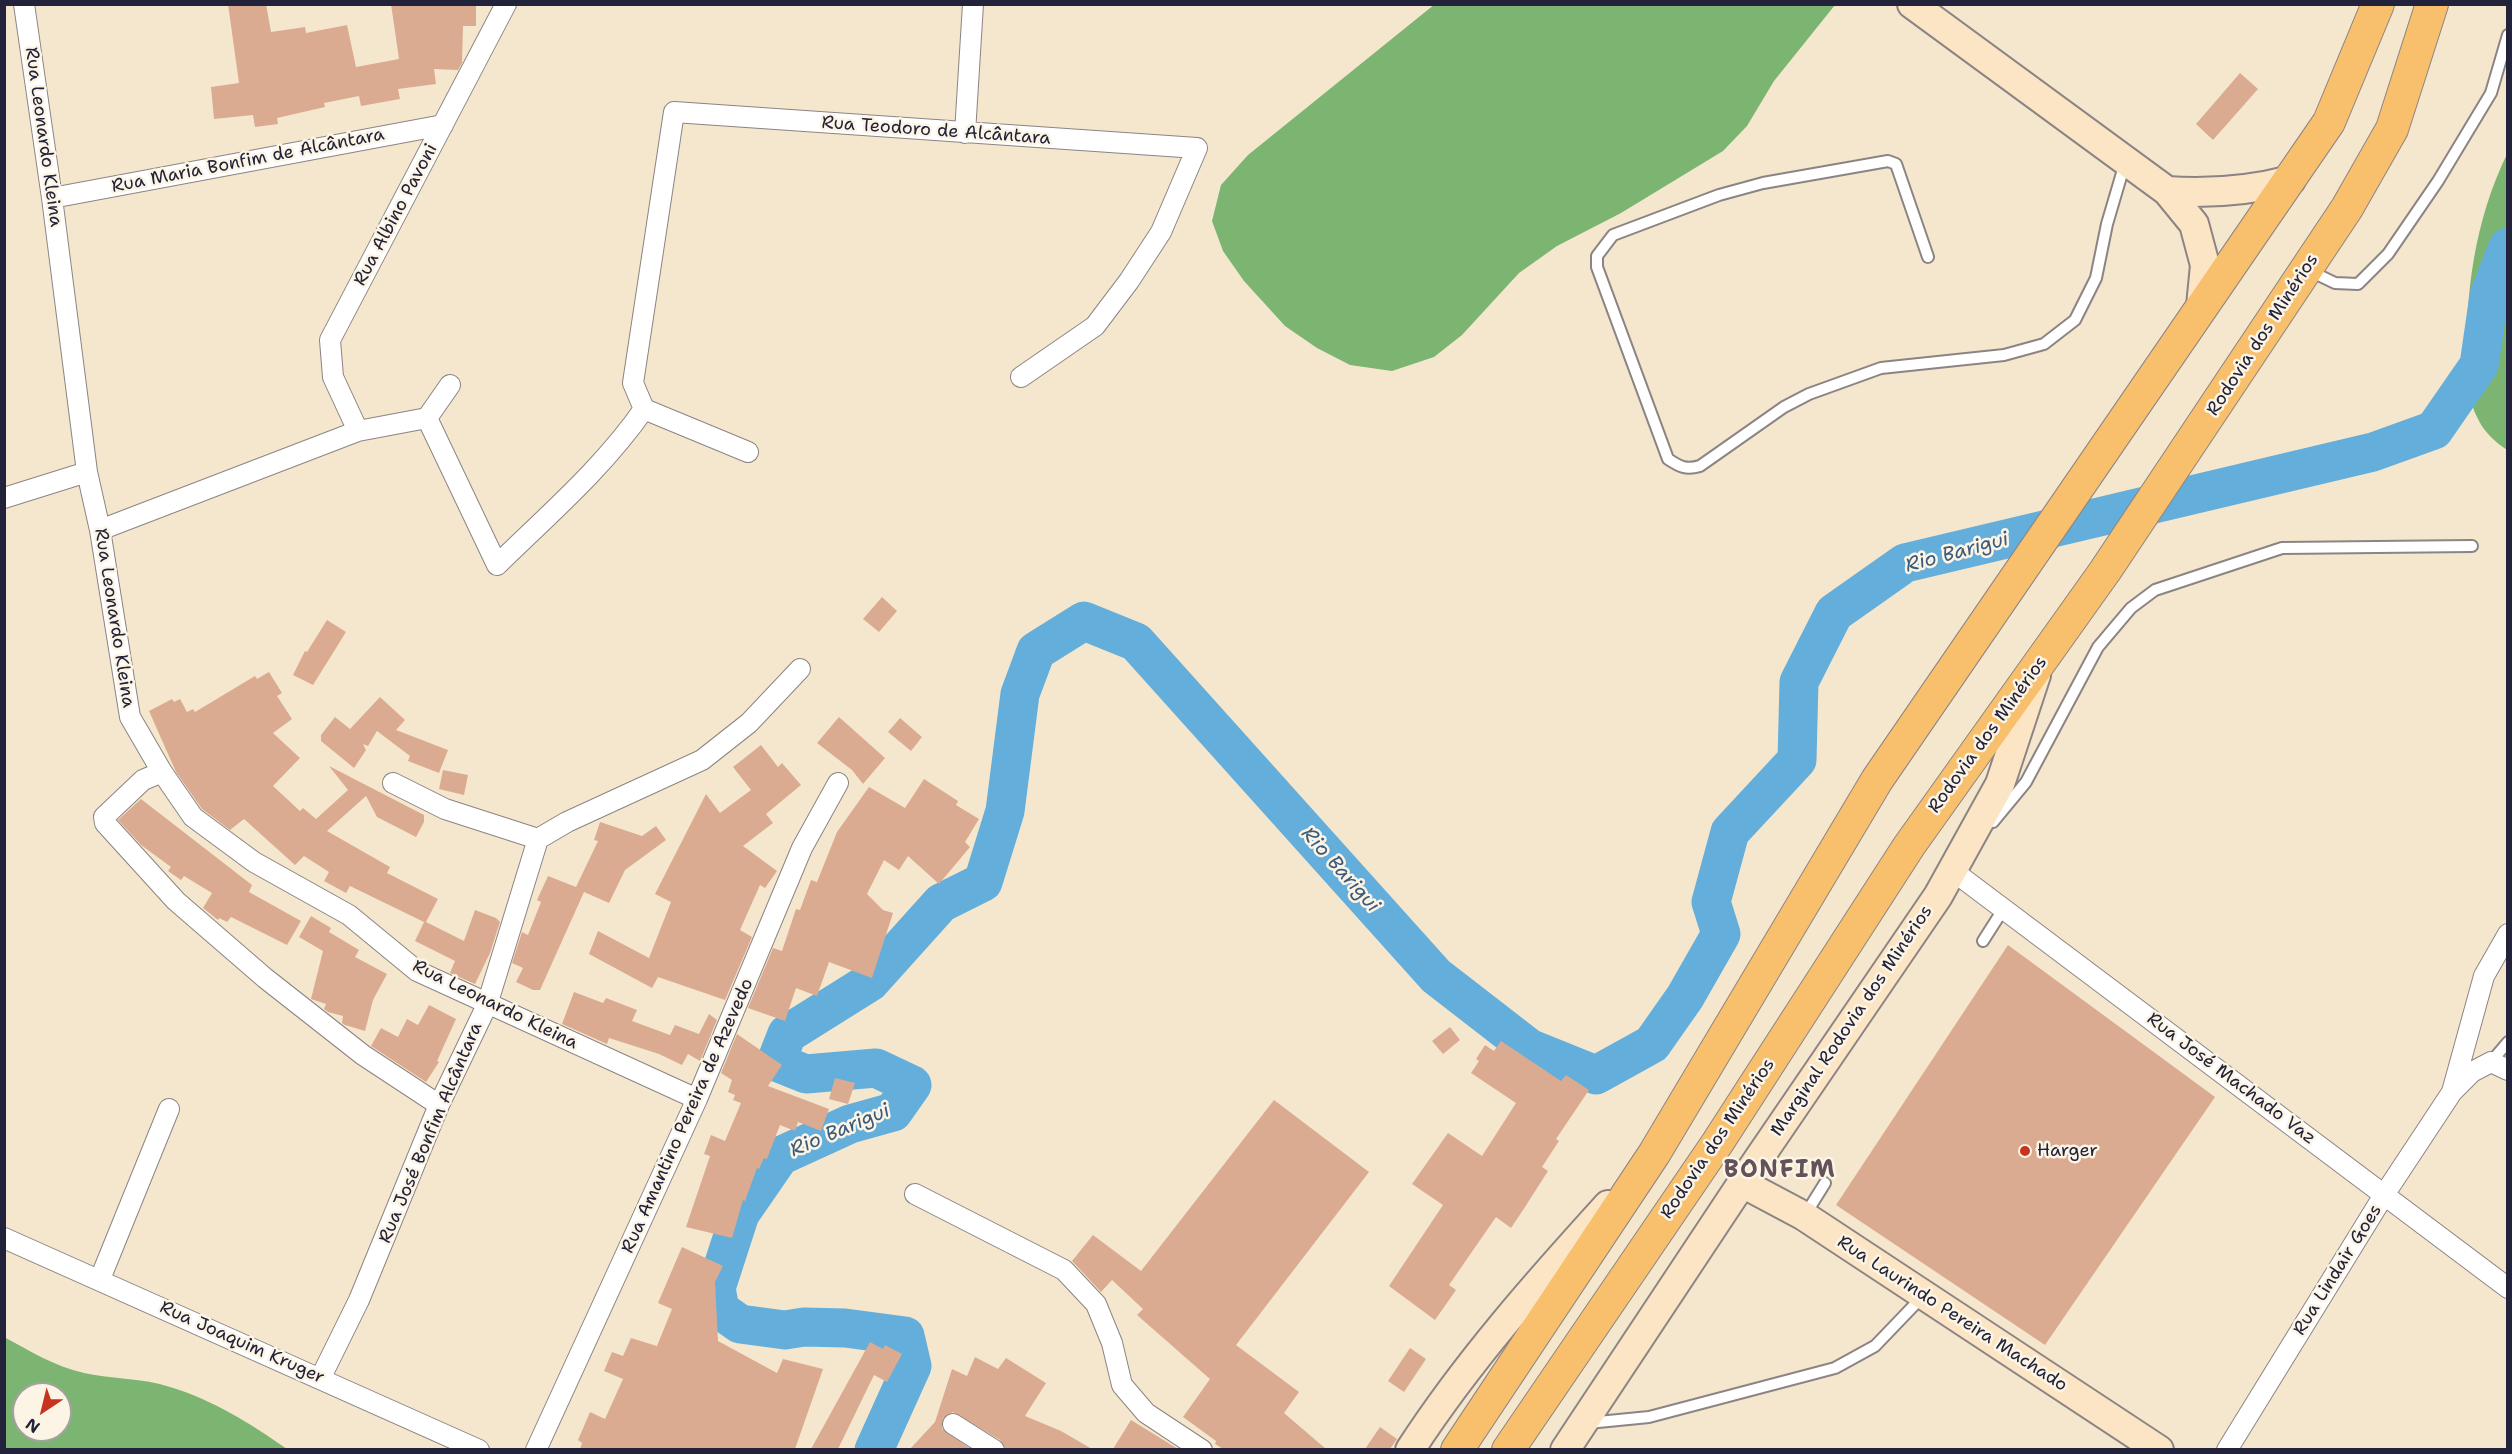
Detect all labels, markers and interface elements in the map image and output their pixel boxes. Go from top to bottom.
street label: Rua Leonardo Kleina [20,46,66,228]
street label: Rua Teodoro de Alcântara [821,112,1051,150]
street label: Rua Maria Bonfim de Alcântara [110,124,386,198]
street label: Rua Albino Pavoni [349,140,443,290]
street label: Rodovia dos Minérios [2203,250,2323,420]
street label: Rua Leonardo Kleina [89,527,139,709]
water label: Rio Barigui [1903,528,2011,578]
street label: Rodovia dos Minérios [1924,652,2052,818]
water label: Rio Barigui [1296,823,1384,917]
street label: Marginal Rodovia dos Minérios [1766,901,1938,1141]
street label: Rua Leonardo Kleina [409,956,581,1054]
street label: Rua Amantino Pereira de Azevedo [617,975,759,1257]
street label: Rua José Machado Vaz [2142,1008,2320,1150]
street label: Rua José Bonfim Alcântara [375,1019,487,1247]
street label: Rodovia dos Minérios [1656,1055,1780,1223]
water label: Rio Barigui [786,1099,894,1163]
place label: Harger [2037,1140,2098,1162]
marker: Harger [2018,1144,2032,1158]
district label: BONFIM [1724,1157,1836,1185]
street label: Rua Lindair Goes [2289,1201,2387,1339]
street label: Rua Laurindo Pereira Machado [1833,1231,2071,1397]
street label: Rua Joaquim Kruger [156,1297,328,1389]
north arrow [12,1382,72,1442]
text: N [21,1413,44,1438]

